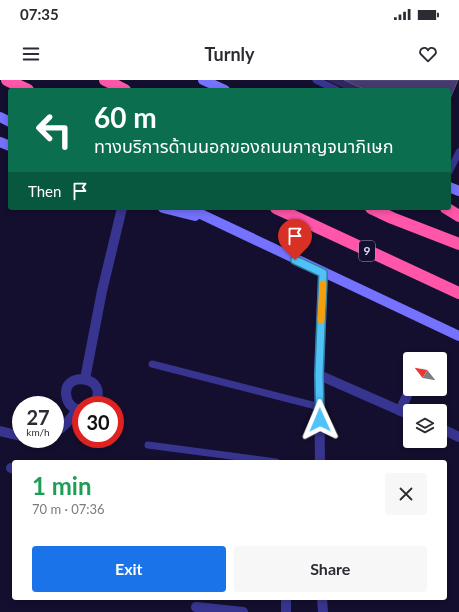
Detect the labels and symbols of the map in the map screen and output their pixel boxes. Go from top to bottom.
pin [278,219,312,260]
road number: 9 [359,241,375,261]
north arrow [403,352,447,396]
speed limit sign: 30 [72,396,124,448]
position arrow [299,399,341,441]

